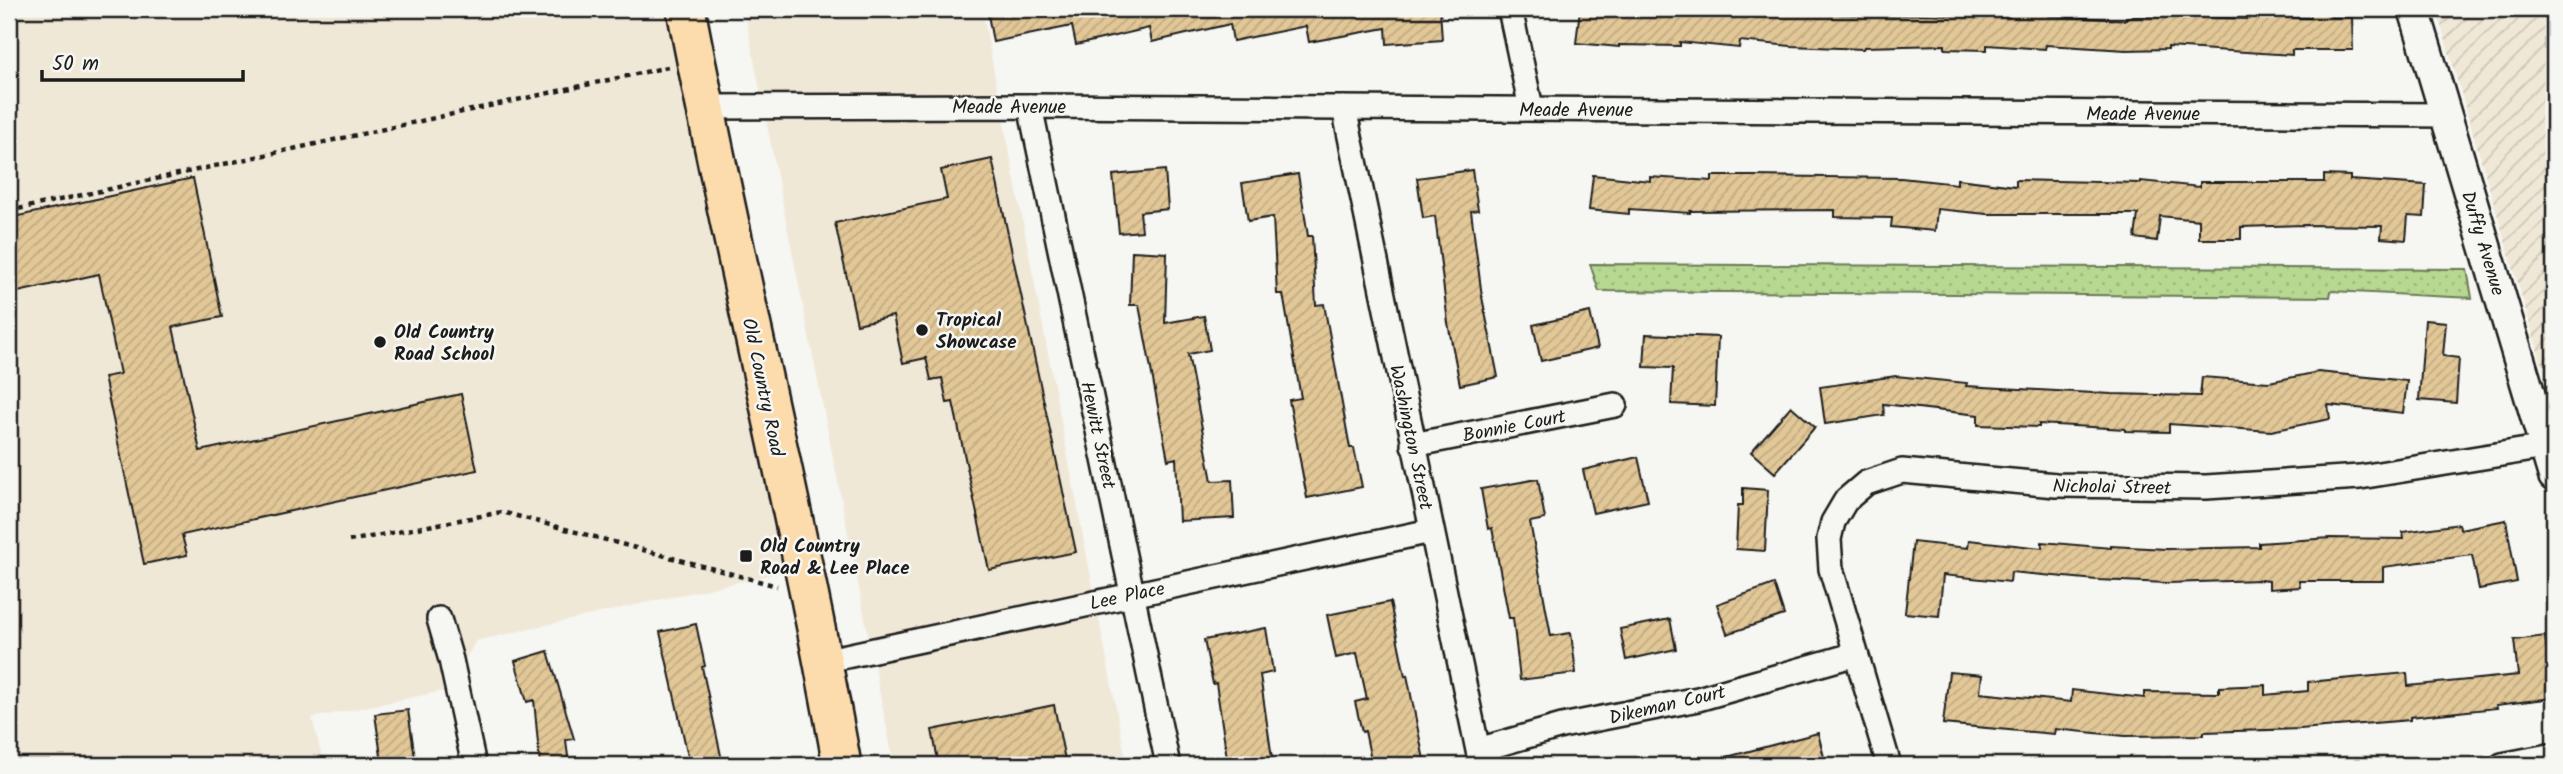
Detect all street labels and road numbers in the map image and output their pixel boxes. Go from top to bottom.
street label: Meade Avenue [952,93,1066,123]
street label: Meade Avenue [1519,96,1633,126]
street label: Meade Avenue [2086,100,2200,130]
street label: Duffy Avenue [2452,187,2512,300]
street label: Old Country Road [733,315,791,460]
street label: Washington Street [1380,362,1440,513]
street label: Hewitt Street [1071,379,1123,493]
street label: Bonnie Court [1460,402,1569,452]
street label: Nicholai Street [2052,472,2172,504]
street label: Lee Place [1087,574,1168,620]
street label: Dikeman Court [1606,678,1729,734]

